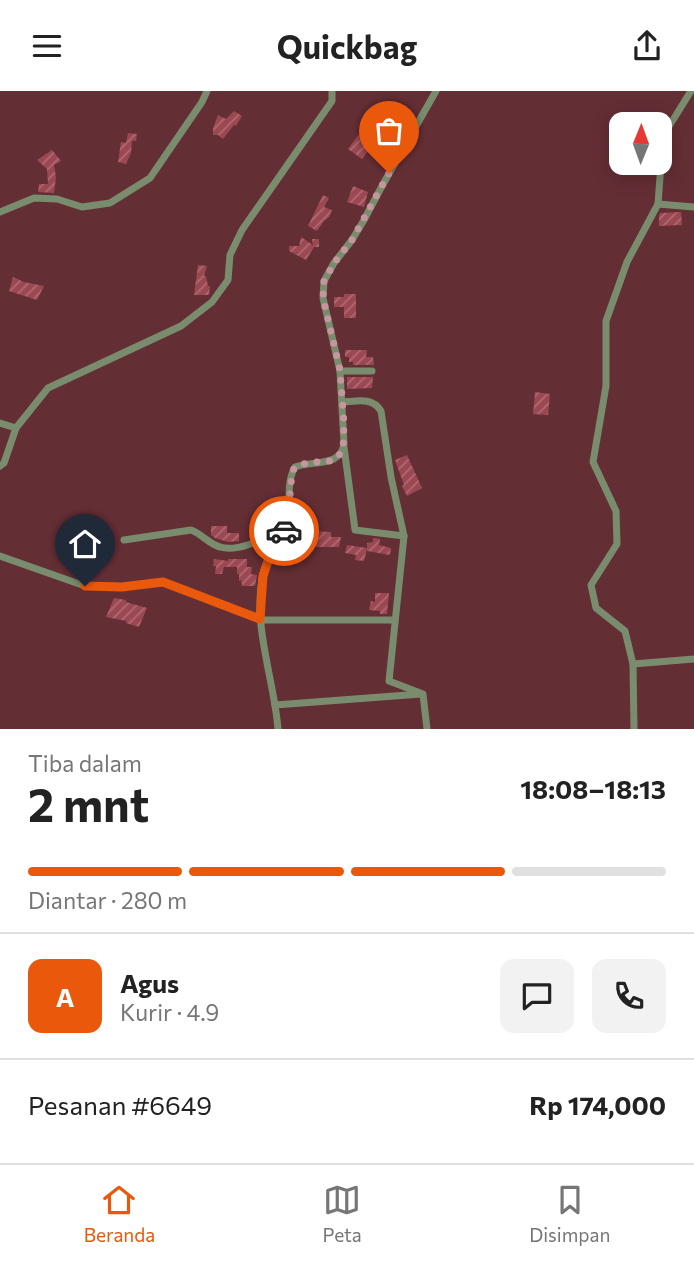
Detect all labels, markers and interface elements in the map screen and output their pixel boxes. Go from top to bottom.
text: Quickbag [277,26,417,66]
icon: menu [28,27,66,65]
icon: share [628,27,666,65]
pin [359,101,419,173]
icon: bag [370,112,408,150]
north arrow [609,112,672,175]
map controls [609,112,672,175]
courier [249,496,319,566]
icon: car [265,512,303,550]
pin [55,514,115,586]
icon: home [66,525,104,563]
text: Tiba dalam [28,749,142,777]
text: 18:08–18:13 [520,773,666,804]
text: 2 mnt [28,775,149,831]
text: Diantar · 280 m [28,886,187,914]
button: chat [500,959,574,1033]
button: phone [592,959,666,1033]
text: Agus [120,967,179,998]
text: A [56,981,74,1012]
text: Kurir · 4.9 [120,998,219,1026]
text: Pesanan #6649 [28,1089,212,1120]
text: Rp 174,000 [529,1089,666,1120]
tab: Beranda [84,1181,155,1246]
tab: Peta [323,1181,362,1246]
tab: Disimpan [529,1181,610,1246]

